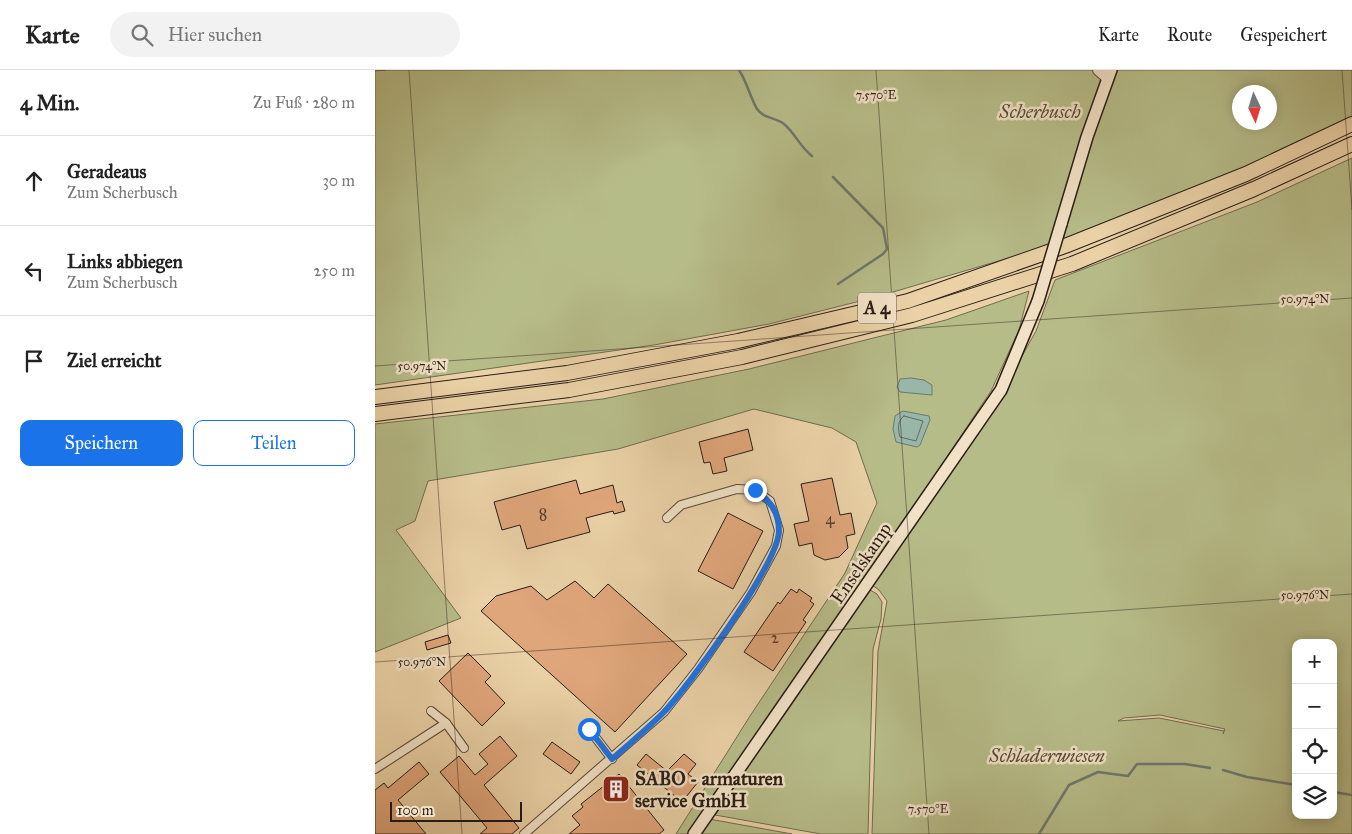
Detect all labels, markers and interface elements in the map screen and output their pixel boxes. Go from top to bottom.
search box [110,12,460,57]
text: Karte [25,20,80,50]
icon: search [128,21,156,49]
text: Hier suchen [168,23,262,46]
text: Karte [1098,24,1139,46]
text: Route [1167,24,1212,46]
text: Gespeichert [1240,24,1327,46]
north arrow [1232,85,1277,130]
text: 7.570°E [856,88,897,102]
text: 4 Min. [20,90,79,116]
text: Zu Fuß · 280 m [253,93,355,112]
park label: Scherbusch [998,100,1081,123]
text: Geradeaus [67,160,146,183]
icon: ahead [20,167,48,195]
text: 30 m [322,171,355,190]
text: Zum Scherbusch [67,183,178,202]
text: Links abbiegen [67,250,183,273]
icon: left [20,257,48,285]
text: 250 m [314,261,355,280]
text: Zum Scherbusch [67,273,178,292]
road number: A 4 [858,292,896,324]
text: 50.974°N [1281,292,1329,306]
icon: arrive [20,347,48,375]
text: Ziel erreicht [67,349,161,372]
text: 50.974°N [398,359,446,373]
button: Speichern [20,420,183,466]
button: Teilen [193,420,355,466]
route end [744,479,767,502]
house number: 8 [539,505,547,524]
house number: 4 [826,509,836,528]
street label: Enselskamp [825,518,897,608]
text: 50.976°N [1281,588,1329,602]
house number: 2 [771,628,779,647]
map controls [1292,639,1337,819]
button: + [1292,639,1337,684]
text: 50.976°N [398,655,446,669]
button: − [1292,684,1337,729]
route start [578,718,601,741]
button: locate [1292,729,1337,774]
park label: Schladerwiesen [988,744,1105,767]
place label: SABO - armaturen service GmbH [635,767,784,812]
building icon: SABO - armaturen service GmbH [601,774,631,804]
button: layers [1292,774,1337,819]
scale bar [390,799,523,822]
text: 100 m [397,802,434,819]
text: 7.570°E [908,802,949,816]

